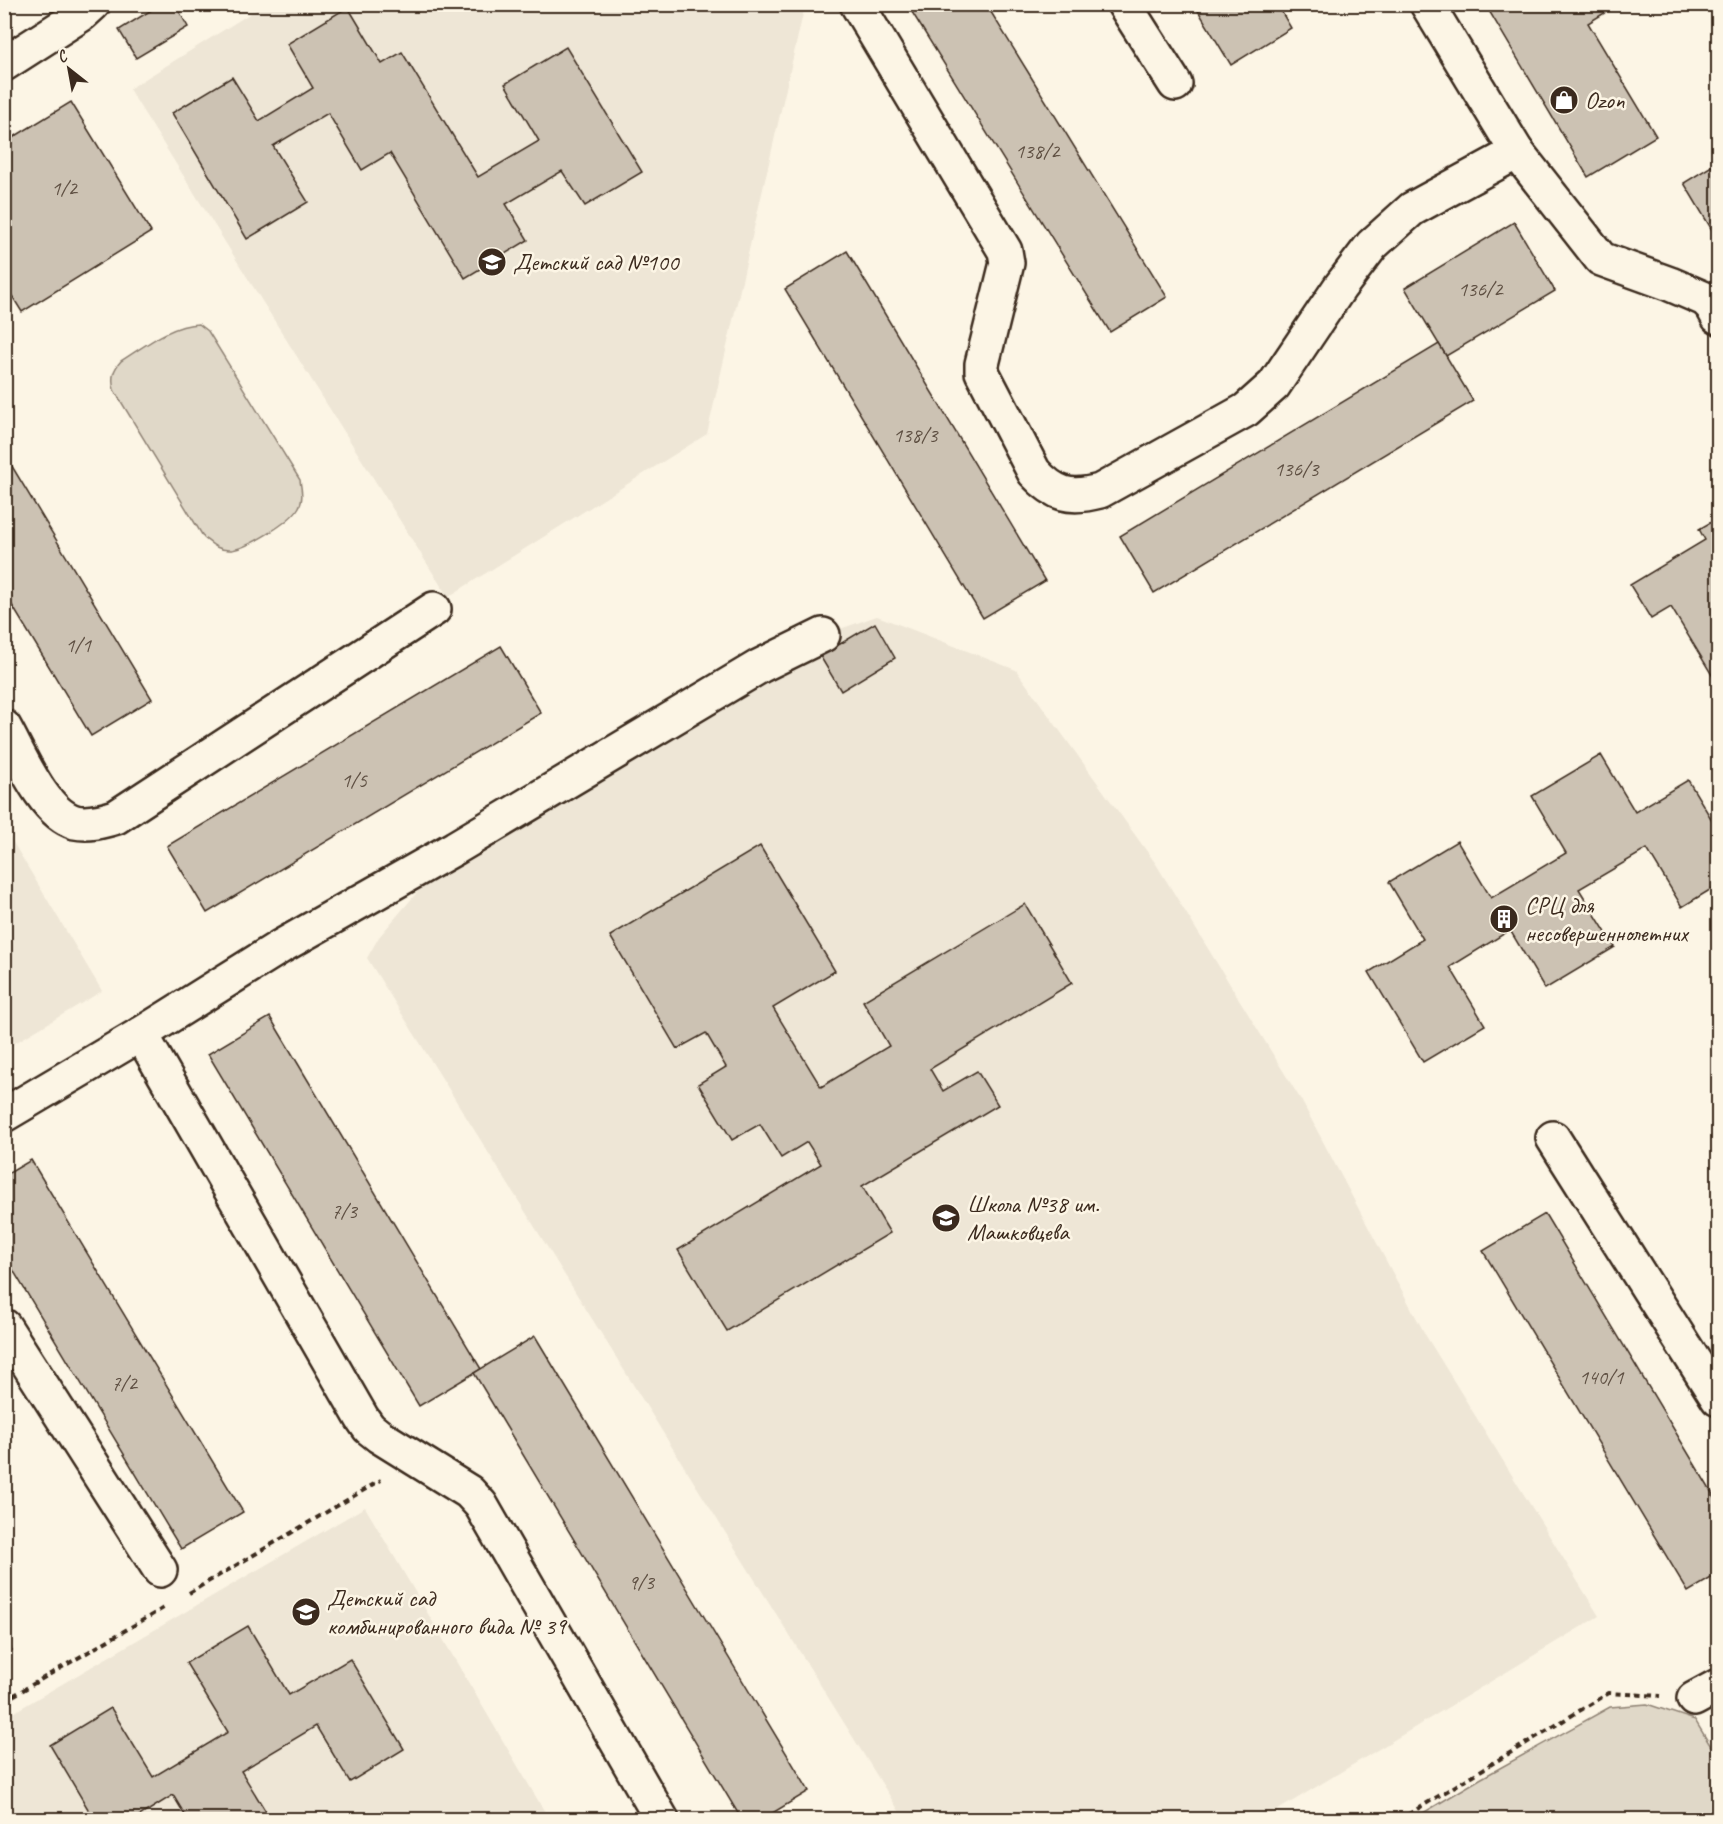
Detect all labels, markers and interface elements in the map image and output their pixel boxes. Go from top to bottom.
north arrow [39,39,99,99]
text: С [53,45,72,68]
shop icon: Ozon [1548,84,1580,116]
place label: Ozon [1585,85,1625,115]
house number: 138/2 [1015,138,1061,164]
house number: 1/2 [51,175,78,201]
school or university icon: Детский сад №100 [476,246,508,278]
place label: Детский сад №100 [513,247,681,277]
house number: 136/2 [1458,276,1504,302]
house number: 138/3 [893,422,939,448]
house number: 136/3 [1274,456,1320,482]
house number: 1/1 [65,632,92,658]
house number: 1/5 [341,767,368,793]
place label: СРЦ для несовершеннолетних [1525,890,1689,948]
building icon: СРЦ для несовершеннолетних [1488,903,1520,935]
place label: Школа №38 им. Машковцева [967,1189,1099,1247]
house number: 7/3 [331,1198,358,1224]
school or university icon: Школа №38 им. Машковцева [930,1202,962,1234]
house number: 140/1 [1579,1364,1625,1390]
house number: 7/2 [111,1370,138,1396]
house number: 9/3 [628,1569,655,1595]
place label: Детский сад комбинированного вида № 39 [327,1583,568,1641]
school or university icon: Детский сад комбинированного вида № 39 [290,1596,322,1628]

